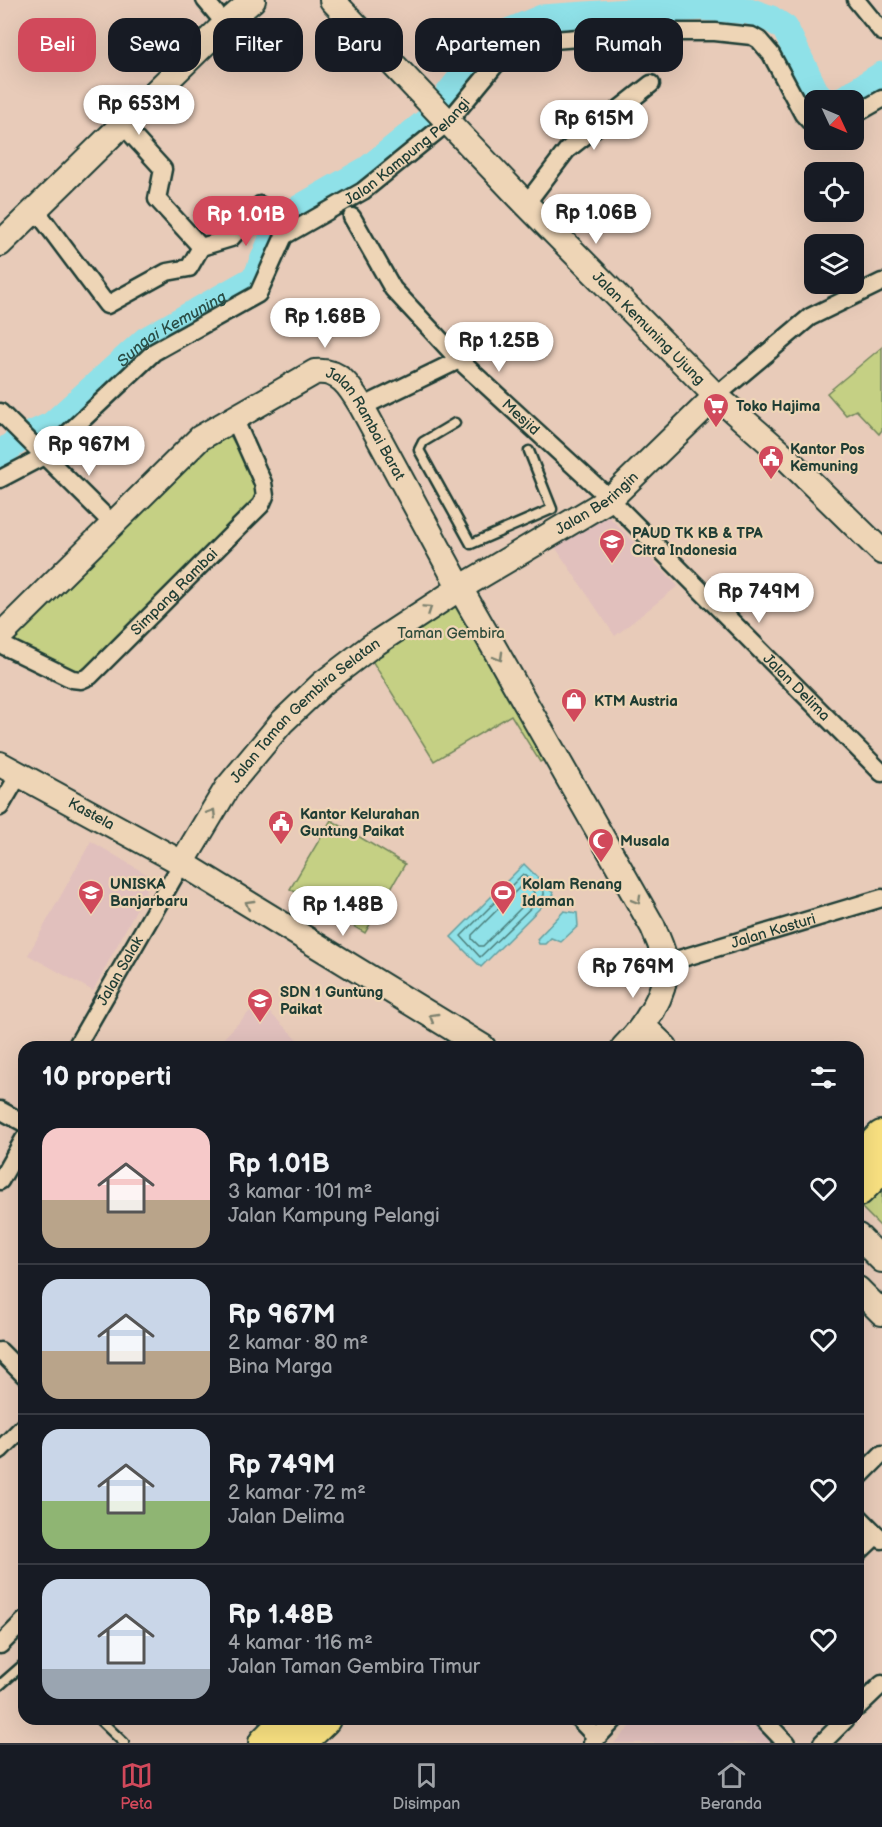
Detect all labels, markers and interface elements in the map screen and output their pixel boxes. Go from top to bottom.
chip: Beli [18,18,96,72]
chip: Sewa [108,18,201,72]
chip: Filter [213,18,303,72]
chip: Baru [315,18,403,72]
chip: Apartemen [415,18,562,72]
chip: Rumah [574,18,683,72]
pin: Rp 653M [84,85,194,136]
north arrow [804,90,864,150]
map controls [804,90,864,294]
text: Rp 653M [97,92,181,116]
street label: Jalan Kampung Pelangi [341,93,474,209]
pin: Rp 615M [539,100,649,151]
text: Rp 615M [554,107,634,131]
button: locate [804,162,864,222]
pin: Rp 1.06B [534,194,658,245]
pin: Rp 1.01B [184,196,308,247]
text: Rp 1.06B [555,201,637,225]
text: Rp 1.01B [207,203,285,227]
button: layers [804,234,864,294]
street label: Jalan Kemuning Ujung [588,267,709,389]
water label: Sungai Kemuning [113,287,230,371]
pin: Rp 1.68B [263,298,387,349]
text: Rp 1.68B [284,305,366,329]
pin: Rp 1.25B [437,322,561,373]
text: Rp 1.25B [458,329,540,353]
street label: Jalan Rambai Barat [324,363,410,484]
supermarket icon: Toko Hajima [701,391,731,429]
street label: Mesjid [498,395,544,439]
place label: Toko Hajima [736,397,820,416]
pin: Rp 967M [34,426,144,477]
text: Rp 967M [48,433,130,457]
place label: Kantor Pos Kemuning [790,440,865,476]
public building icon: Kantor Pos Kemuning [756,443,786,481]
street label: Jalan Beringin [552,467,642,539]
place label: PAUD TK KB & TPA Citra Indonesia [632,524,764,560]
school or university icon: PAUD TK KB & TPA Citra Indonesia [597,527,627,565]
street label: Simpang Rambai [127,544,222,639]
pin: Rp 749M [704,573,814,624]
text: Rp 749M [718,580,800,604]
one-way arrow [421,605,432,616]
park label: Taman Gembira [397,624,505,643]
street label: Jalan Taman Gembira Selatan [226,634,384,787]
street label: Jalan Delima [759,649,834,725]
one-way arrow [492,651,503,661]
shop icon: KTM Austria [559,686,589,724]
place label: KTM Austria [594,692,678,711]
street label: Kastela [65,793,118,834]
place label: Kantor Kelurahan Guntung Paikat [300,805,420,841]
public building icon: Kantor Kelurahan Guntung Paikat [266,808,296,846]
one-way arrow [205,809,217,819]
mosque icon: Musala [586,826,616,864]
place label: Musala [620,832,670,851]
place label: UNISKA Banjarbaru [110,875,188,911]
place label: Kolam Renang Idaman [522,875,622,911]
school or university icon: UNISKA Banjarbaru [76,878,106,916]
sports icon: Kolam Renang Idaman [488,878,518,916]
pin: Rp 1.48B [281,886,405,937]
text: Rp 1.48B [302,893,384,917]
one-way arrow [630,893,641,904]
one-way arrow [245,900,255,912]
street label: Jalan Kasturi [729,909,818,952]
street label: Jalan Salak [93,932,148,1009]
pin: Rp 769M [578,948,688,999]
text: Rp 769M [592,955,674,979]
place label: SDN 1 Guntung Paikat [280,983,383,1019]
school or university icon: SDN 1 Guntung Paikat [245,986,275,1024]
one-way arrow [429,1013,440,1024]
icon: filters [807,1061,840,1094]
text: 10 properti [42,1062,171,1093]
text: Rp 1.01B [228,1149,330,1180]
icon: home [90,1152,162,1224]
icon: heart [807,1172,840,1205]
text: 3 kamar · 101 m² [228,1180,372,1204]
text: Jalan Kampung Pelangi [228,1204,440,1228]
text: Rp 967M [228,1300,336,1331]
icon: home [90,1303,162,1375]
icon: heart [807,1323,840,1356]
text: 2 kamar · 80 m² [228,1331,368,1355]
text: Bina Marga [228,1355,333,1379]
text: Rp 749M [228,1450,335,1481]
icon: home [90,1453,162,1525]
icon: heart [807,1473,840,1506]
text: 2 kamar · 72 m² [228,1481,366,1505]
text: Jalan Delima [228,1505,345,1529]
text: Rp 1.48B [228,1600,334,1631]
icon: home [90,1603,162,1675]
icon: heart [807,1623,840,1656]
text: 4 kamar · 116 m² [228,1631,373,1655]
text: Jalan Taman Gembira Timur [228,1655,480,1679]
tab: Peta [120,1759,153,1814]
tab: Disimpan [393,1759,460,1814]
tab: Beranda [700,1759,762,1814]

